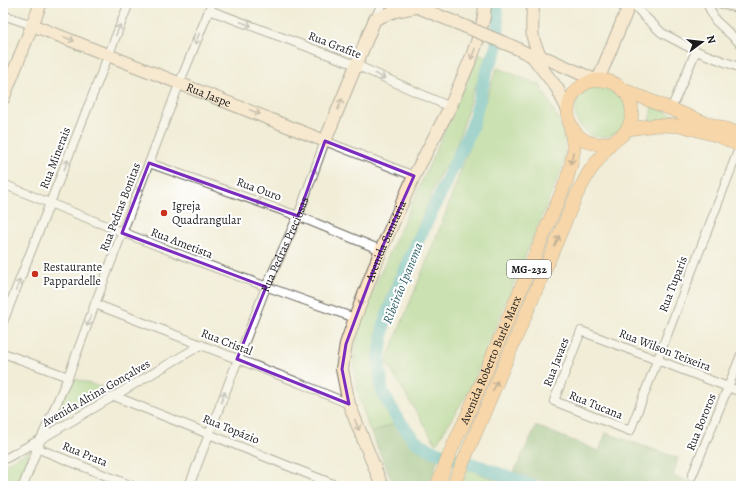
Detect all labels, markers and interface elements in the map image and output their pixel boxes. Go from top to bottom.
one-way arrow [239,20,251,28]
north arrow [682,22,722,62]
one-way arrow [115,25,122,37]
street label: Rua Grafite [306,28,364,62]
one-way arrow [193,33,201,45]
text: N [703,34,719,45]
one-way arrow [62,36,74,44]
one-way arrow [468,48,476,60]
one-way arrow [373,73,385,80]
street label: Rua Jaspe [184,79,234,111]
one-way arrow [336,99,344,111]
one-way arrow [248,109,260,117]
street label: Rua Minerais [36,125,74,191]
one-way arrow [568,151,576,164]
one-way arrow [62,159,70,171]
street label: Rua Pedras Bonitas [96,160,144,254]
one-way arrow [310,167,318,179]
street label: Rua Ouro [234,173,284,205]
one-way arrow [136,180,144,192]
street label: Rua Pedras Preciosas [257,194,312,294]
street label: Avenida Sanitária [361,197,410,285]
place label: Igreja Quadrangular [172,198,242,228]
one-way arrow [255,198,267,206]
marker: Igreja Quadrangular [159,208,169,218]
street label: Rua Ametista [149,224,216,262]
one-way arrow [553,235,561,247]
water label: Ribeirão Ipanema [378,240,426,326]
street label: Rua Tuparis [655,254,691,314]
place label: Restaurante Pappardelle [43,259,102,289]
road number: MG-232 [507,260,551,278]
marker: Restaurante Pappardelle [30,269,40,279]
one-way arrow [14,280,22,292]
street label: Avenida Roberto Burle Marx [456,293,525,428]
one-way arrow [357,294,365,306]
one-way arrow [84,315,92,327]
street label: Rua Cristal [199,325,255,359]
street label: Rua Wilson Teixeira [617,325,714,375]
street label: Rua Javaes [539,335,573,389]
street label: Avenida Altina Gonçalves [38,355,153,431]
one-way arrow [492,381,500,393]
street label: Rua Tucana [567,387,626,423]
street label: Rua Bororos [682,391,720,453]
one-way arrow [220,392,228,404]
street label: Rua Topázio [200,410,262,448]
one-way arrow [354,418,362,430]
street label: Rua Prata [60,438,110,470]

